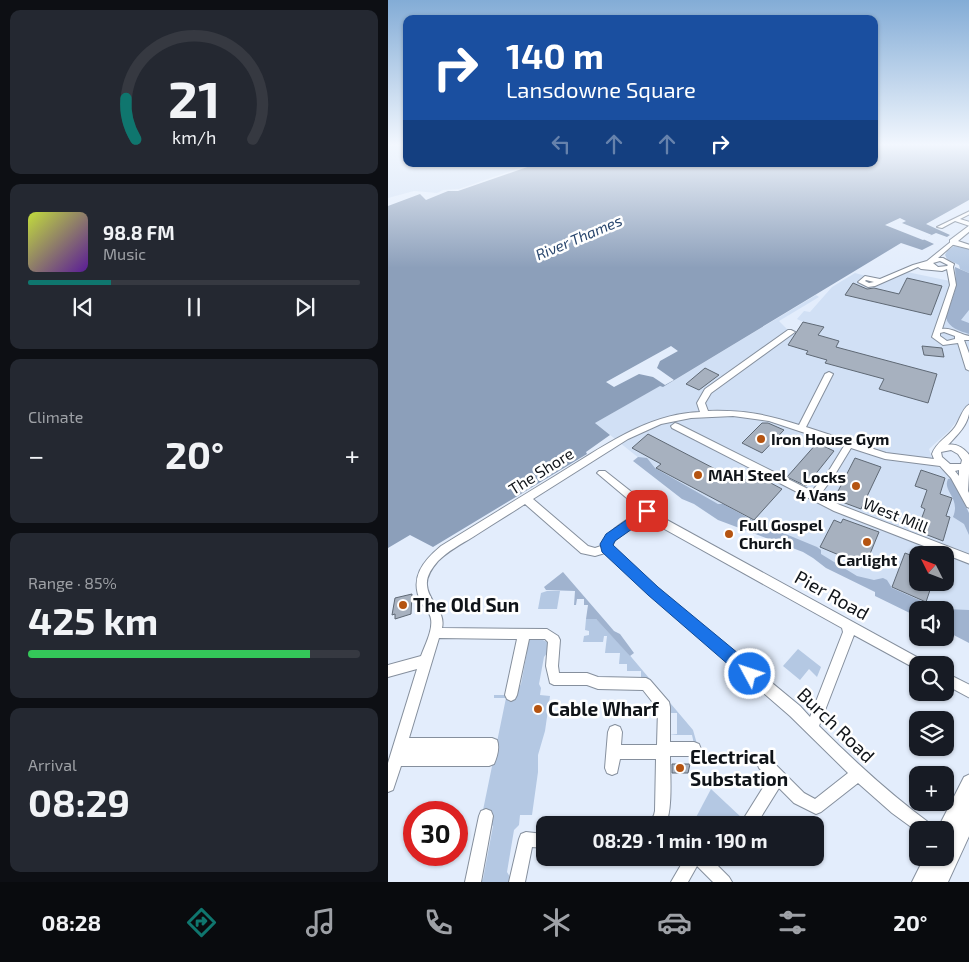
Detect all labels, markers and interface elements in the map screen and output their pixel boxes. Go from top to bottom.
text: 140 m [506,34,604,76]
icon: right [423,35,488,100]
text: 21 [168,66,220,128]
text: Lansdowne Square [506,76,696,102]
text: km/h [172,126,216,148]
icon: left [547,130,575,158]
icon: ahead [600,130,628,158]
icon: ahead [653,130,681,158]
icon: right [706,130,734,158]
water label: River Thames [533,211,625,263]
text: 98.8 FM [103,221,175,244]
text: Music [103,244,146,263]
icon: previous [69,293,97,321]
icon: pause [180,293,208,321]
icon: next [291,293,319,321]
text: Climate [28,407,83,426]
place label: Iron House Gym [771,429,889,449]
text: 20° [165,431,224,477]
marker: Iron House Gym [755,433,767,445]
text: − [28,438,44,472]
text: + [345,438,360,472]
street label: The Shore [505,443,577,498]
place label: MAH Steel [708,465,788,484]
place label: Locks 4 Vans [796,467,846,504]
marker: MAH Steel [692,469,704,481]
marker: Locks 4 Vans [850,480,862,492]
pin [626,490,668,532]
street label: West Mill [861,493,932,536]
icon: arrive [633,497,661,525]
place label: Full Gospel Church [739,515,824,552]
marker: Full Gospel Church [723,528,735,540]
marker: Carlight [861,536,873,548]
north arrow [909,546,954,591]
map controls [909,546,954,866]
place label: Carlight [837,550,898,569]
street label: Pier Road [791,565,873,624]
text: Range · 85% [28,573,117,592]
place label: The Old Sun [413,593,519,616]
text: 425 km [28,597,158,643]
marker: The Old Sun [397,599,409,611]
button: sound [909,601,954,646]
position arrow [723,647,775,699]
button: search [909,656,954,701]
street label: Burch Road [793,682,880,767]
place label: Cable Wharf [548,697,660,720]
marker: Cable Wharf [532,703,544,715]
button: layers [909,711,954,756]
place label: Electrical Substation [690,745,788,790]
text: Arrival [28,755,77,774]
marker: Electrical Substation [674,762,686,774]
button: + [909,766,954,811]
text: 08:29 [28,779,130,825]
speed limit sign: 30 [403,801,468,866]
button: − [909,821,954,866]
text: 08:29 · 1 min · 190 m [593,829,767,852]
icon: directions [184,905,219,940]
icon: music [303,905,338,940]
icon: phone [421,905,456,940]
icon: climate [539,905,574,940]
icon: car [657,905,692,940]
icon: filters [775,905,810,940]
text: 08:28 [42,909,101,935]
text: 20° [893,909,927,935]

